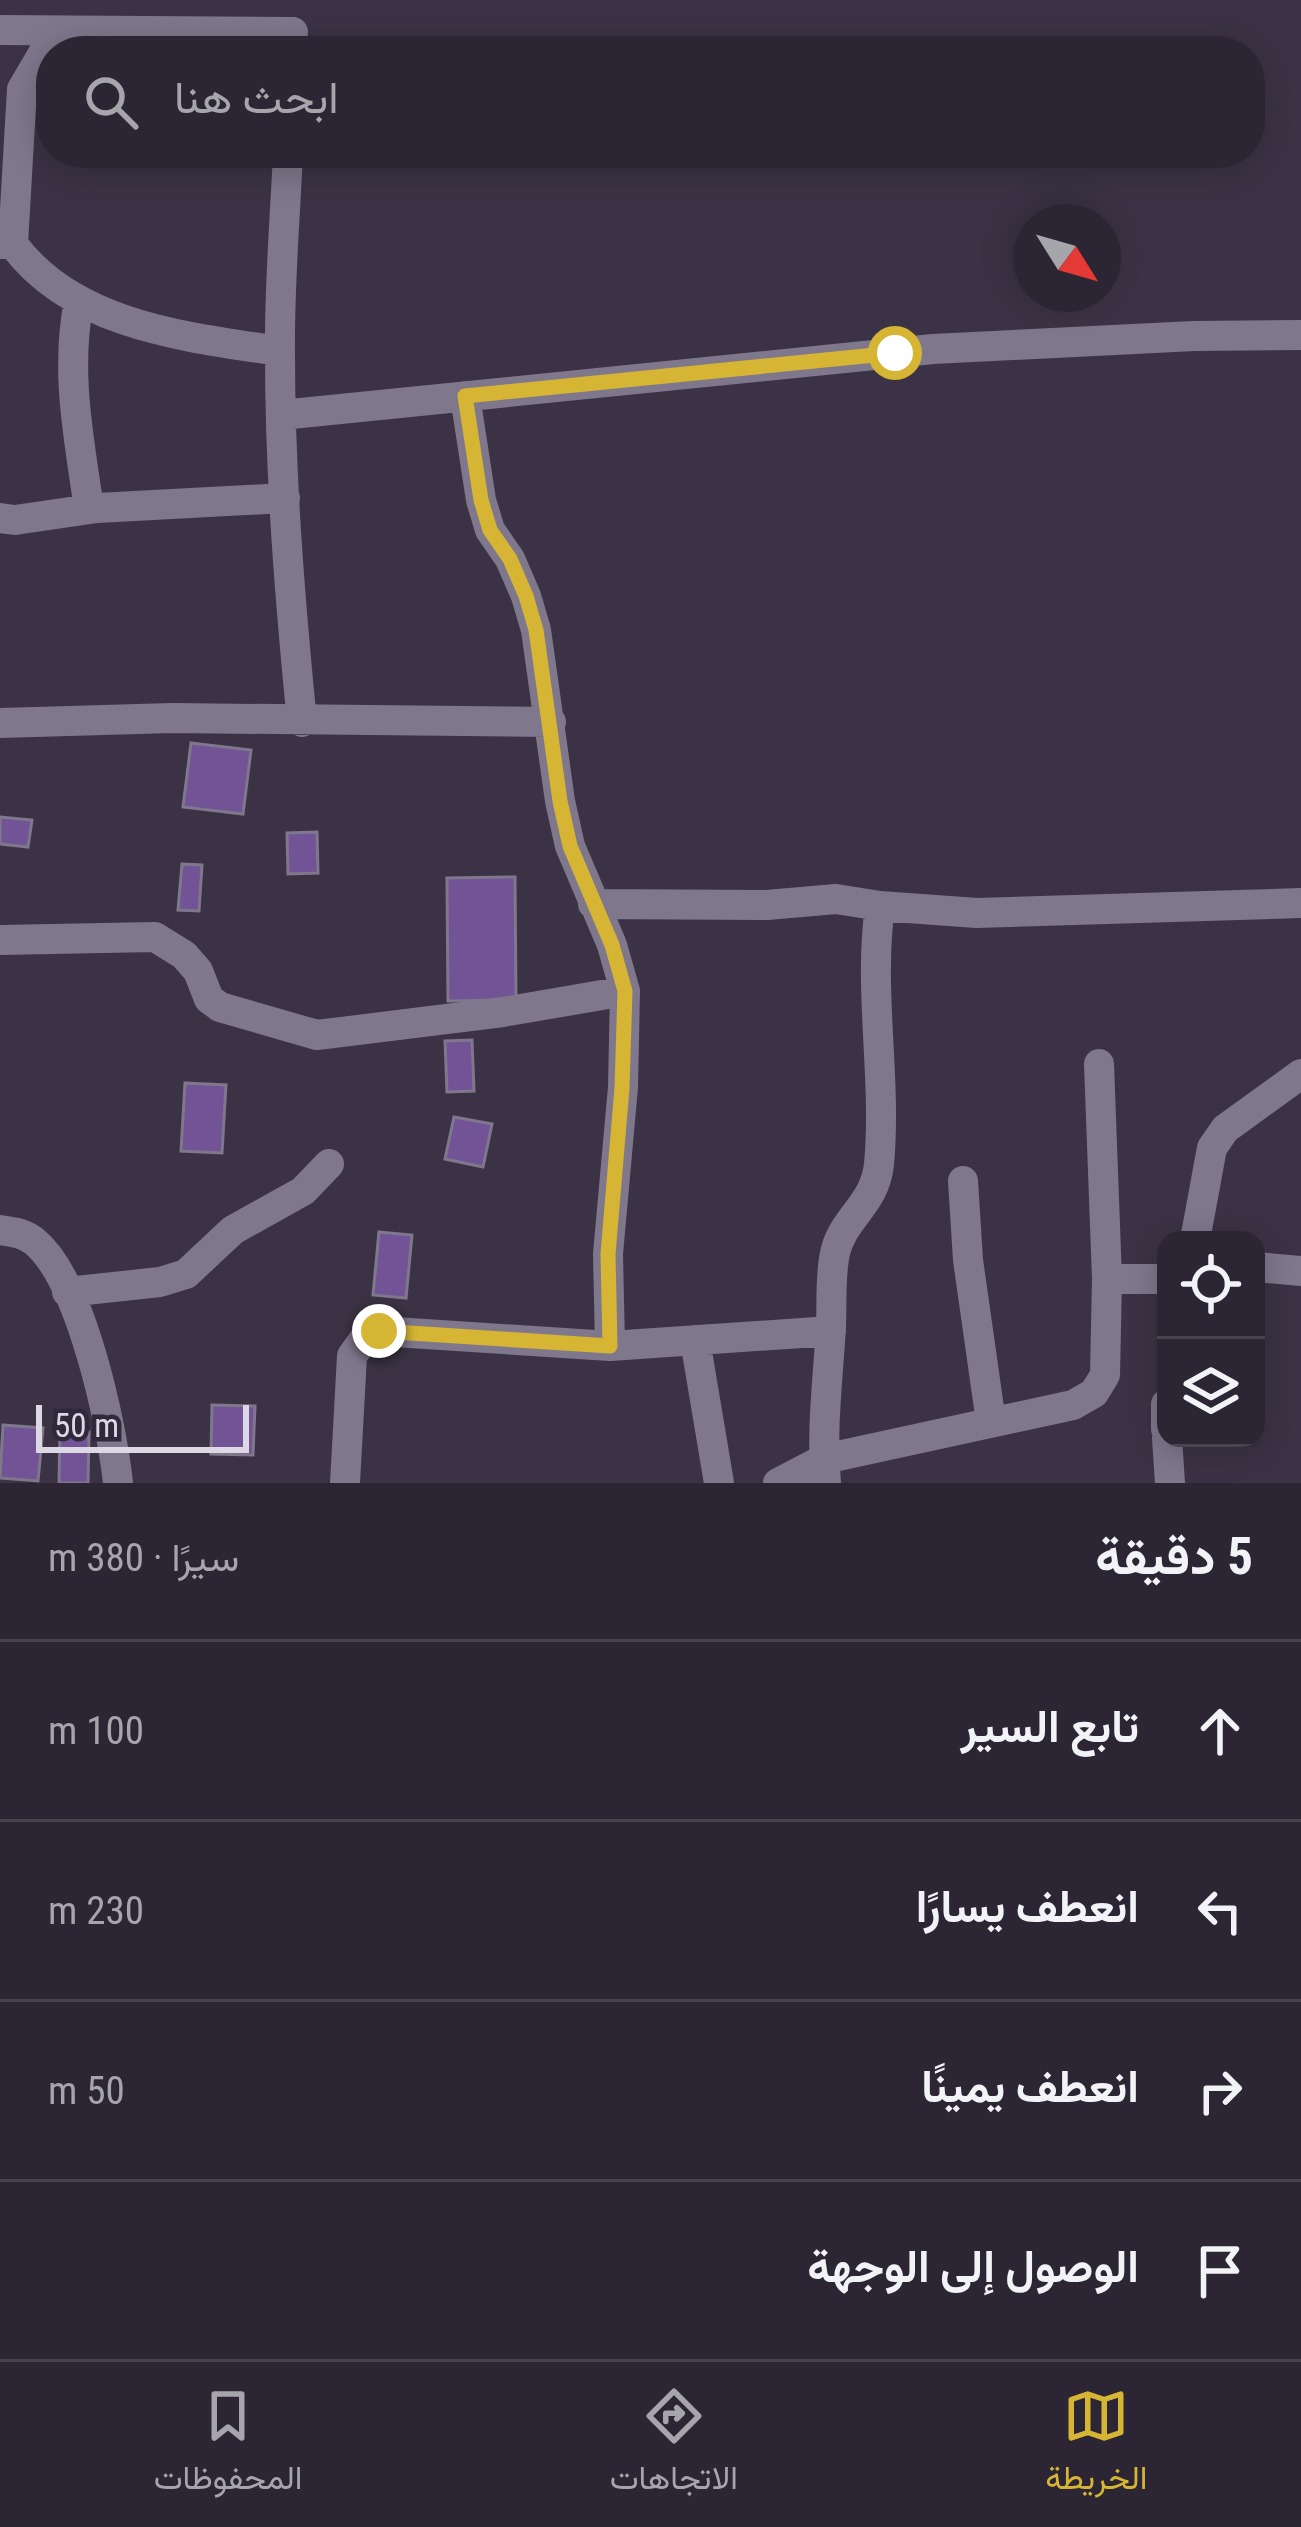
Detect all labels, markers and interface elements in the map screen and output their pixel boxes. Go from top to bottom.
search box [36,36,1265,168]
icon: search [78,69,144,135]
text: ابحث هنا [174,71,339,124]
north arrow [1013,204,1121,312]
route start [868,326,922,380]
map controls [1157,1231,1265,1447]
button: locate [1157,1231,1265,1339]
route end [352,1304,406,1358]
button: layers [1157,1339,1265,1447]
scale bar [36,1399,249,1452]
text: 50 m [54,1406,119,1445]
text: 5 دقيقة [1095,1527,1253,1586]
text: سيرًا · 380 m [48,1535,239,1581]
icon: ahead [1187,1698,1253,1764]
text: تابع السير [961,1700,1139,1753]
text: 100 m [48,1708,144,1754]
icon: left [1187,1878,1253,1944]
text: انعطف يسارًا [916,1880,1139,1933]
text: 230 m [48,1888,144,1934]
icon: right [1187,2058,1253,2124]
text: انعطف يمينًا [921,2060,1139,2113]
text: 50 m [48,2068,125,2114]
icon: arrive [1187,2238,1253,2304]
text: الوصول إلى الوجهة [807,2240,1139,2293]
tab: المحفوظات [154,2383,302,2507]
tab: الاتجاهات [610,2383,738,2507]
tab: الخريطة [1045,2383,1147,2507]

